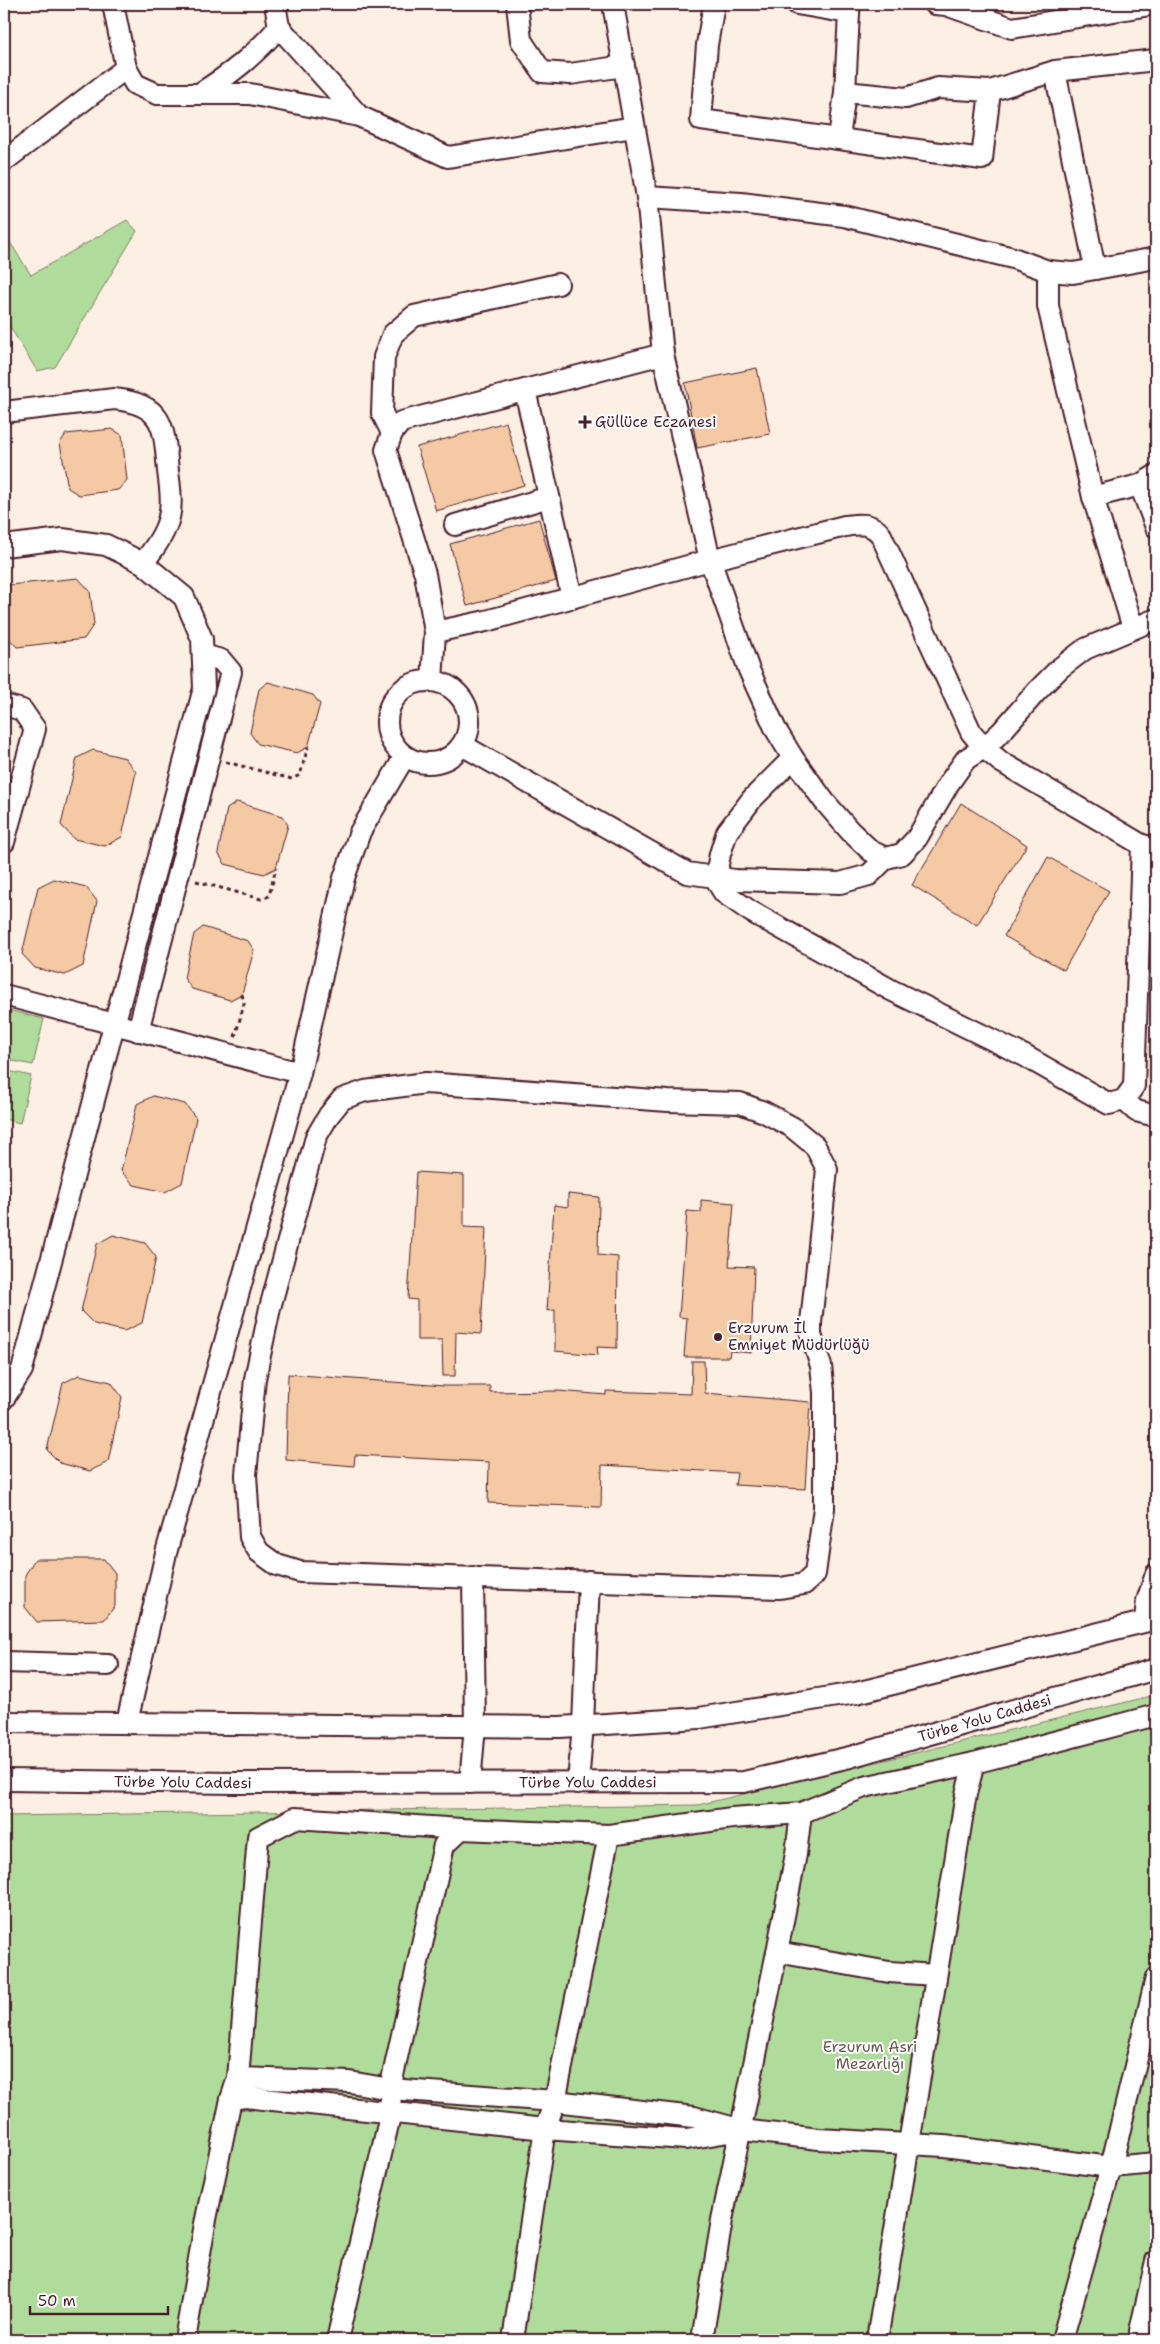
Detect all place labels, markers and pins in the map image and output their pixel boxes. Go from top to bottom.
place label: Güllüce Eczanesi [595,412,716,432]
marker: Güllüce Eczanesi [579,416,591,428]
place label: Erzurum İl Emniyet Müdürlüğü [728,1318,870,1355]
marker: Erzurum İl Emniyet Müdürlüğü [712,1331,724,1343]

